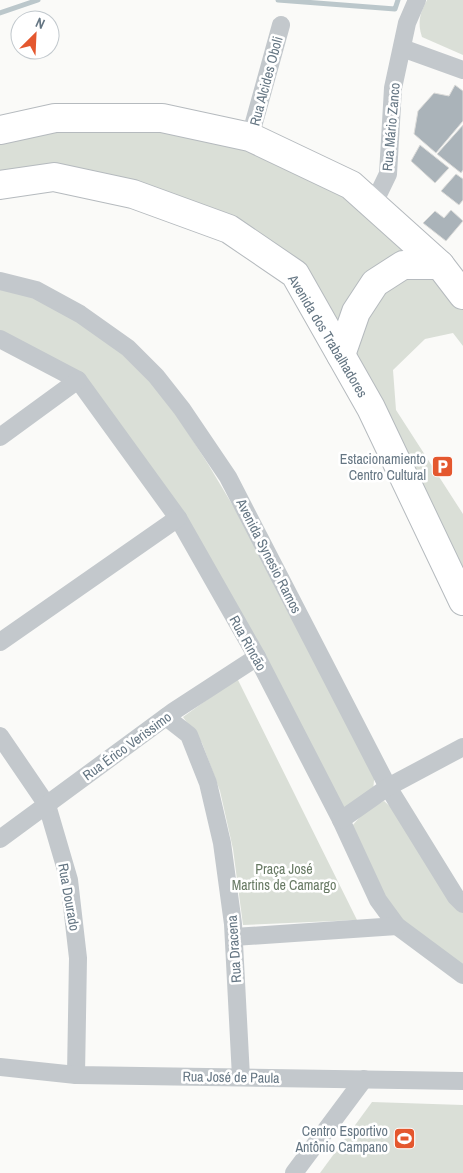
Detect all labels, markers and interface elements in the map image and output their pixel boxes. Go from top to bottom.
north arrow [10,10,60,60]
text: N [33,13,48,33]
street label: Rua Alcides Oboli [245,34,287,128]
street label: Rua Mário Zanco [378,82,404,172]
street label: Avenida dos Trabalhadores [284,270,372,401]
place label: Estacionamiento Centro Cultural [340,450,426,484]
parking icon: Estacionamiento Centro Cultural [430,455,454,479]
street label: Avenida Synesio Ramos [232,495,306,617]
street label: Rua Rincão [225,612,271,674]
street label: Rua Érico Verissimo [79,708,175,784]
park label: Praça José Martins de Camargo [232,860,336,894]
street label: Rua Dourado [54,862,84,932]
street label: Rua Dracena [223,914,245,983]
street label: Rua José de Paula [182,1067,280,1087]
place label: Centro Esportivo Antônio Campano [294,1122,388,1156]
sports icon: Centro Esportivo Antônio Campano [392,1127,416,1151]

